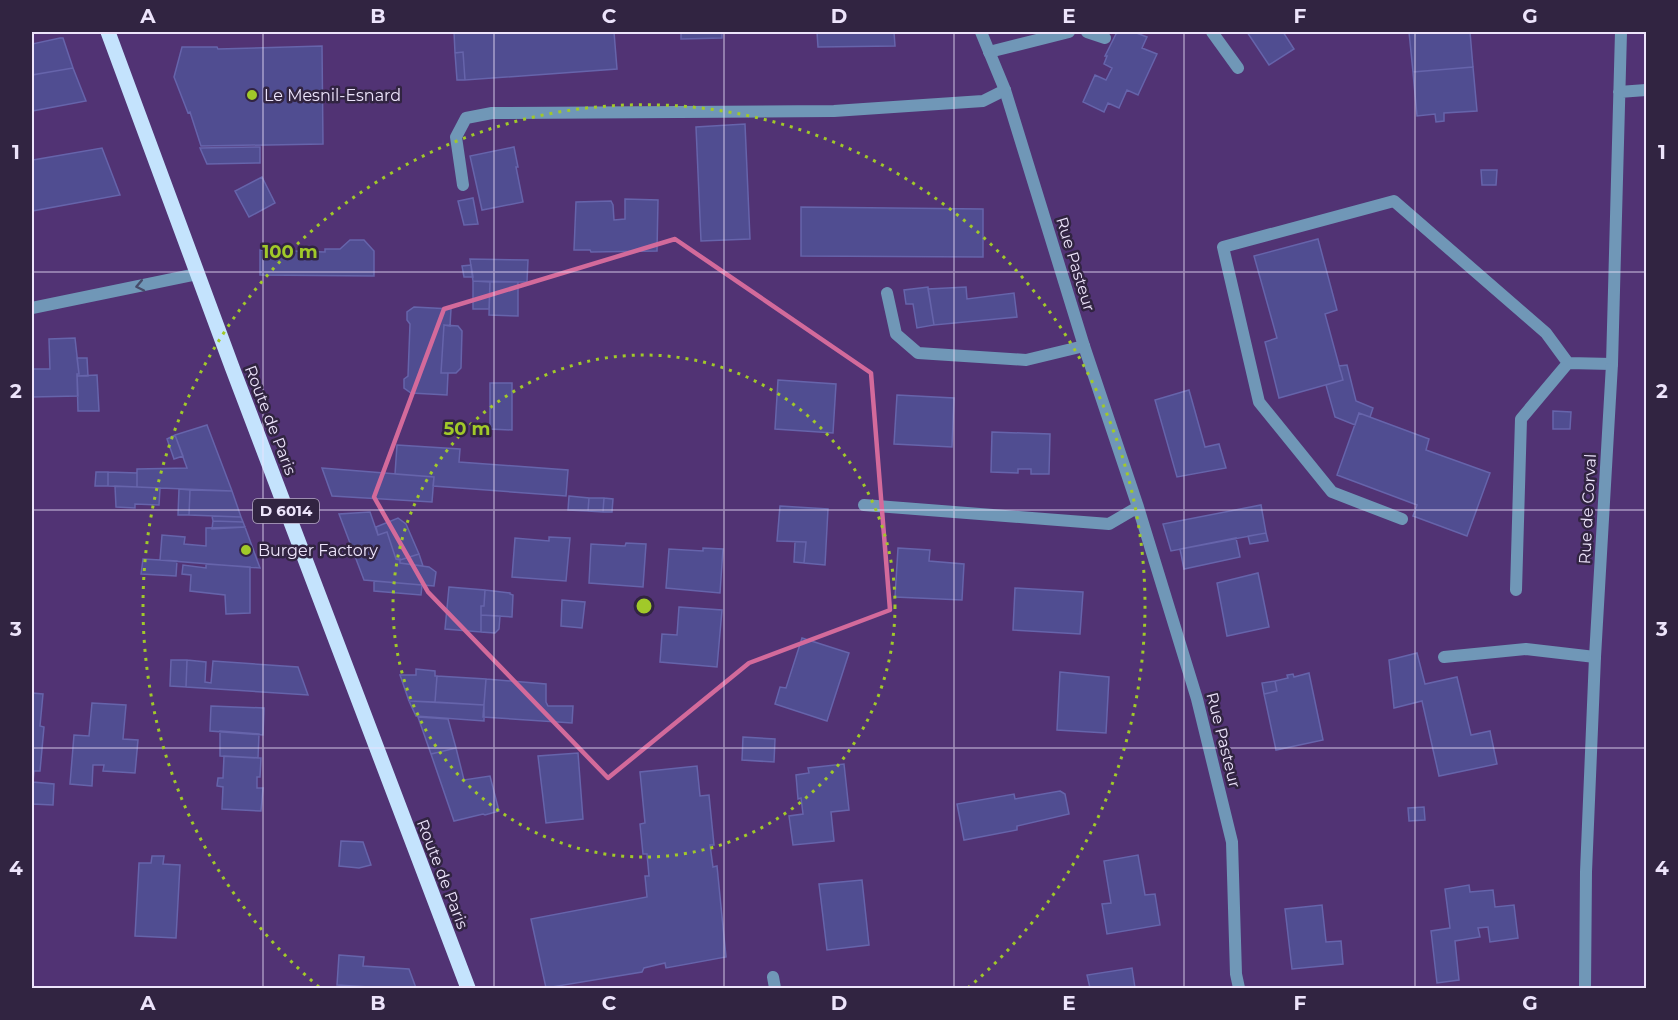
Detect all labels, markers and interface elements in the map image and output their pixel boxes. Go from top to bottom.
text: A [139,4,156,28]
text: B [370,4,386,28]
text: C [602,4,617,28]
text: D [831,4,847,28]
text: E [1062,4,1076,28]
text: F [1294,4,1307,28]
text: G [1522,4,1538,28]
place label: Le Mesnil-Esnard [264,86,401,105]
marker: Le Mesnil-Esnard [245,88,259,102]
text: 1 [12,140,20,164]
text: 1 [1658,140,1666,164]
street label: Rue Pasteur [1052,215,1099,314]
text: 100 m [262,241,318,263]
one-way arrow [135,279,145,292]
street label: Route de Paris [241,363,300,478]
text: 2 [10,379,22,403]
text: 2 [1656,379,1668,403]
text: 50 m [444,418,490,440]
street label: Rue de Corval [1575,453,1600,565]
road number: D 6014 [253,499,319,523]
place label: Burger Factory [258,541,378,560]
marker: Burger Factory [239,543,253,557]
centre of rings [634,596,654,616]
text: 3 [9,617,22,641]
text: 3 [1655,617,1668,641]
street label: Rue Pasteur [1202,690,1245,790]
street label: Route de Paris [413,817,472,932]
text: 4 [9,856,23,880]
text: 4 [1655,856,1669,880]
text: A [139,991,156,1015]
text: B [370,991,386,1015]
text: C [602,991,617,1015]
text: D [831,991,847,1015]
text: E [1062,991,1076,1015]
text: F [1294,991,1307,1015]
text: G [1522,991,1538,1015]

